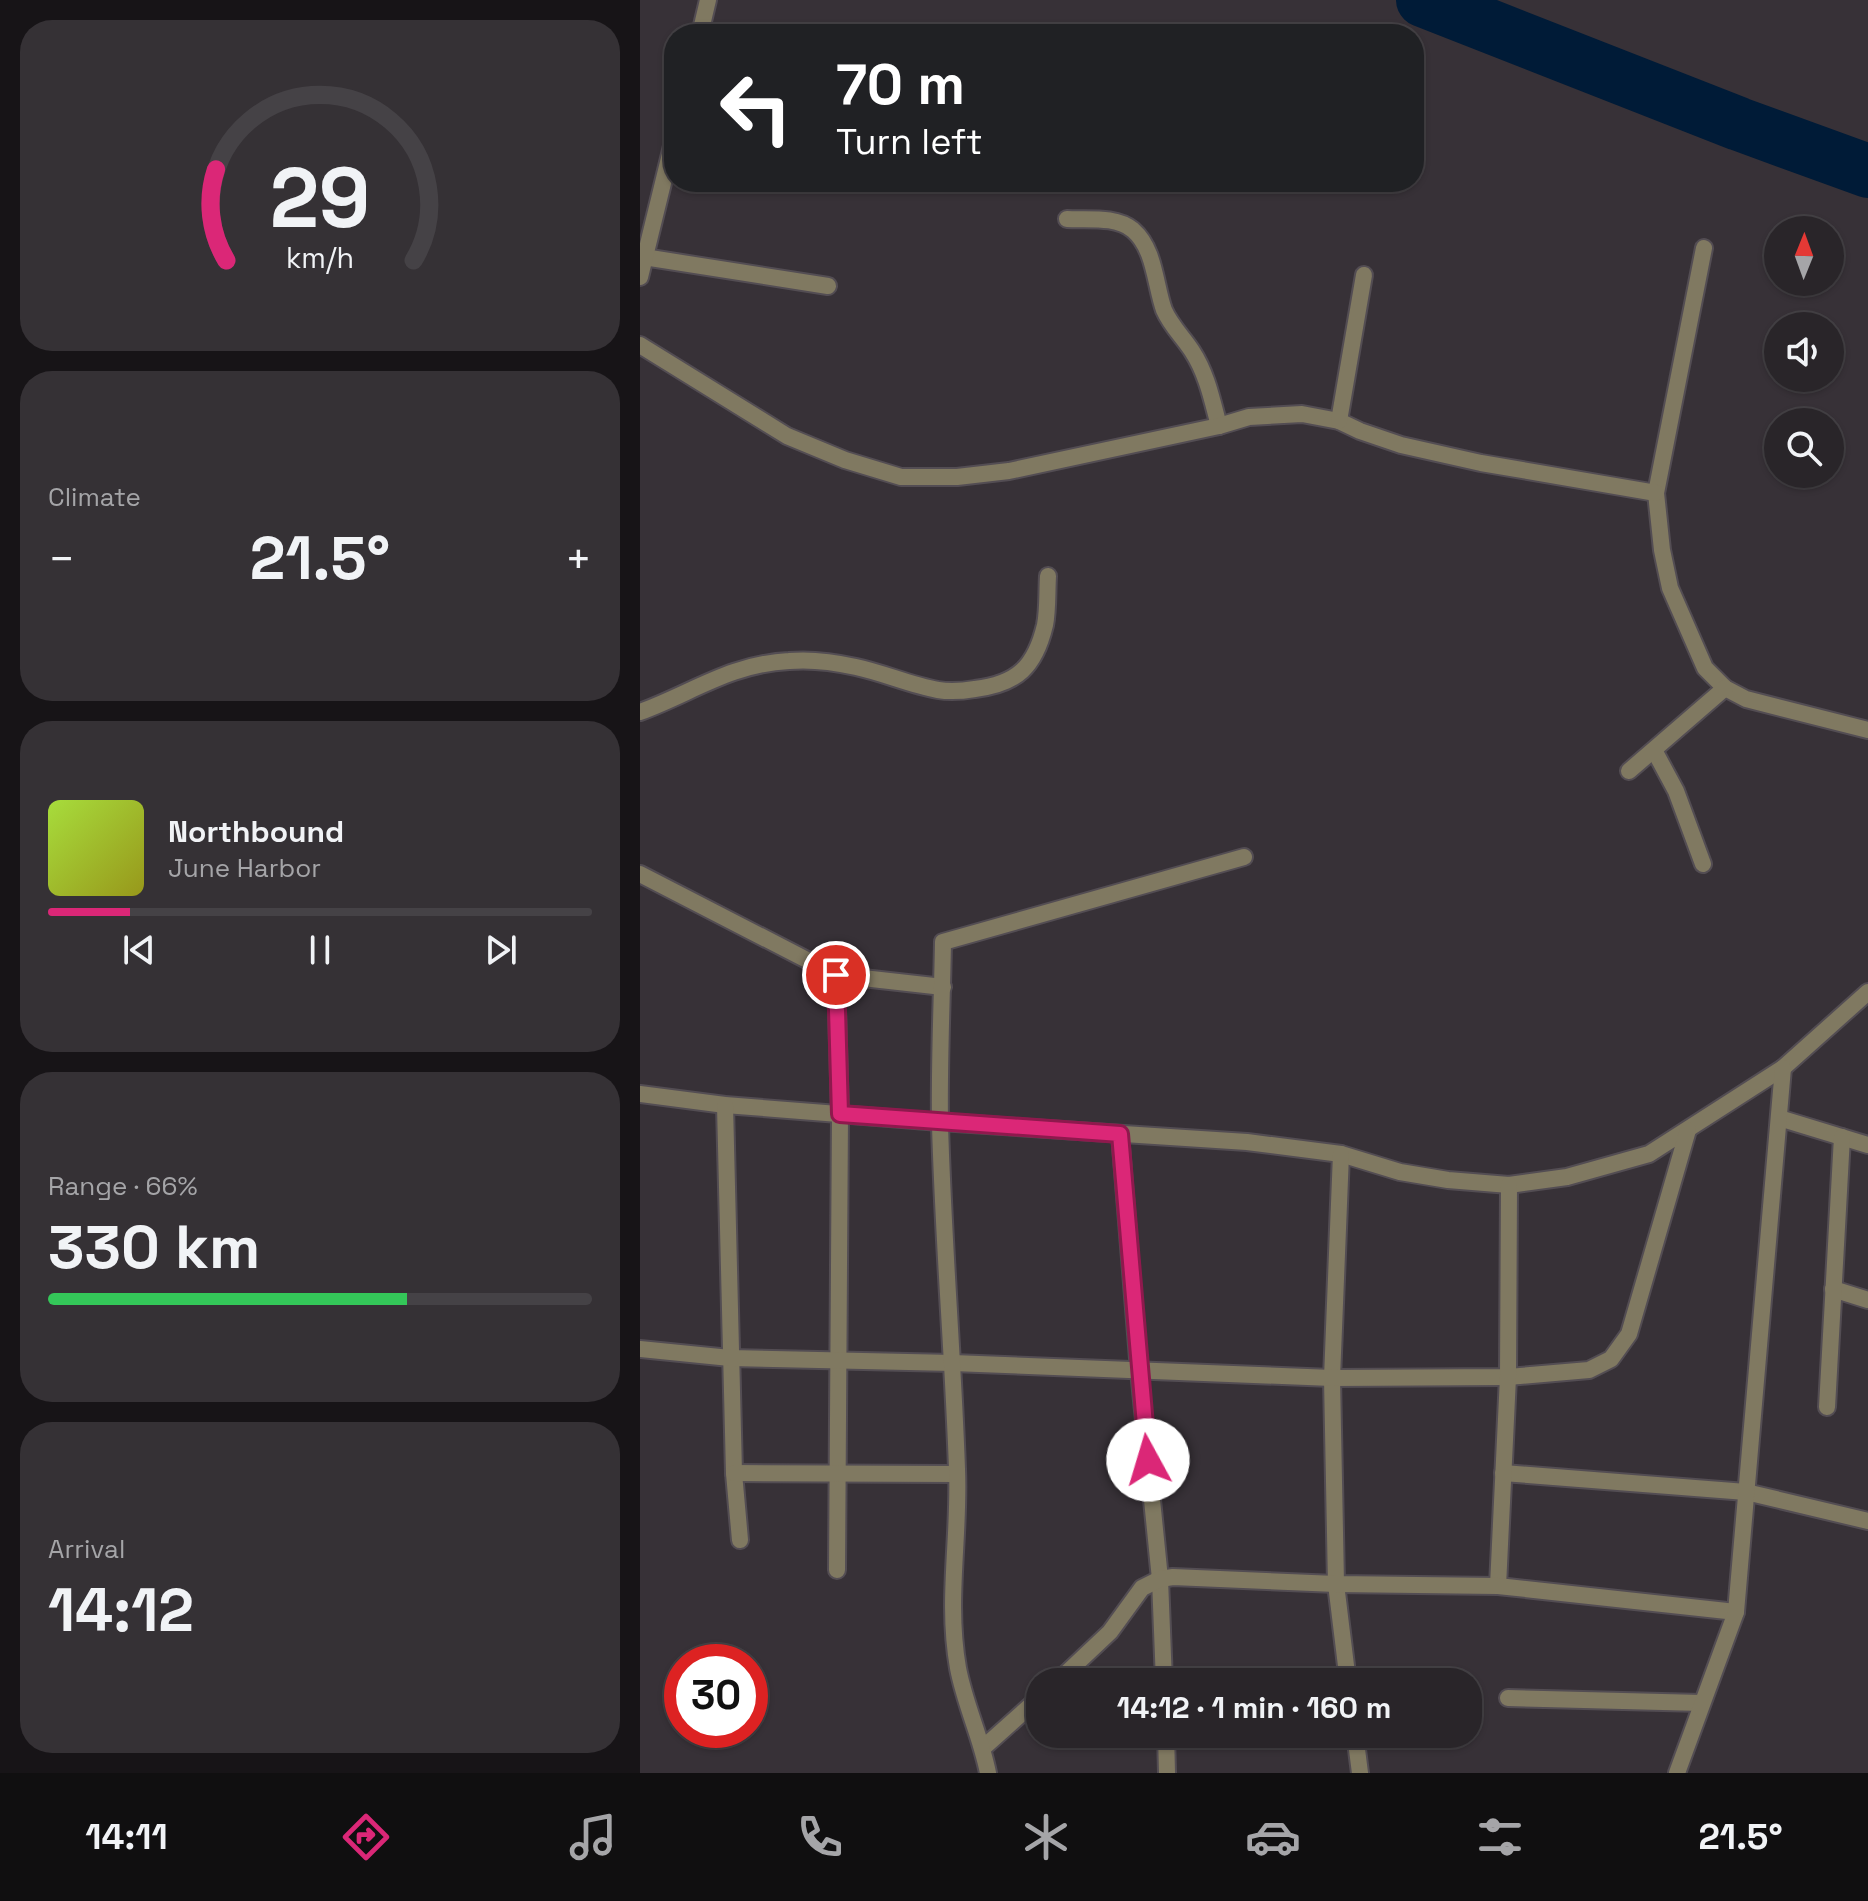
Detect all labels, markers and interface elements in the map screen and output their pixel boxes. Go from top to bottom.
text: 70 m [836,49,965,120]
icon: left [704,56,808,160]
text: Turn left [836,119,983,165]
text: 29 [270,145,370,251]
north arrow [1764,216,1844,296]
map controls [1764,216,1844,488]
text: km/h [286,240,354,276]
button: sound [1764,312,1844,392]
button: search [1764,408,1844,488]
text: Climate [48,480,141,514]
text: 21.5° [250,520,390,597]
text: − [48,531,75,587]
text: + [565,531,592,587]
text: Northbound [168,812,344,851]
text: June Harbor [168,851,321,885]
icon: previous [117,928,161,972]
icon: pause [298,928,342,972]
icon: next [479,928,523,972]
pin [802,941,870,1009]
icon: arrive [814,953,858,997]
text: Range · 66% [48,1169,198,1203]
text: 330 km [48,1209,260,1286]
position arrow [1106,1418,1190,1502]
text: Arrival [48,1532,125,1566]
text: 14:12 [48,1572,194,1649]
speed limit sign: 30 [664,1644,768,1748]
text: 14:12 · 1 min · 160 m [1117,1688,1391,1727]
icon: directions [338,1809,394,1865]
icon: music [565,1809,621,1865]
icon: phone [792,1809,848,1865]
icon: climate [1018,1809,1074,1865]
icon: car [1245,1809,1301,1865]
icon: filters [1472,1809,1528,1865]
text: 14:11 [85,1814,168,1860]
text: 21.5° [1698,1814,1783,1860]

